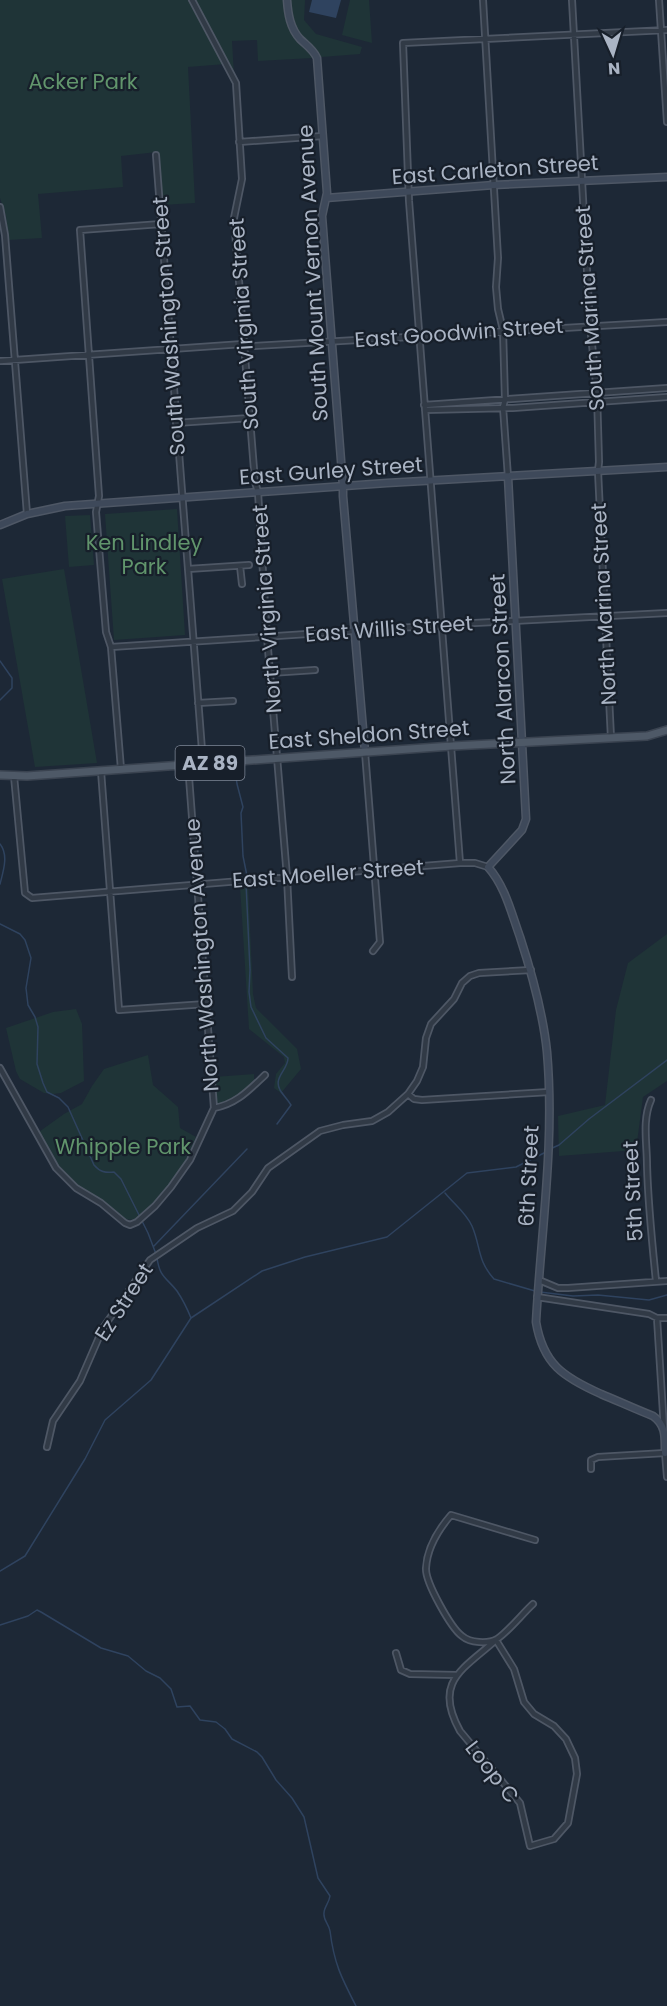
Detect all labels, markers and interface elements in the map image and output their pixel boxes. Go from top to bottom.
north arrow [583,24,643,84]
text: N [607,57,621,80]
park label: Acker Park [28,67,138,96]
street label: South Mount Vernon Avenue [290,124,335,422]
street label: East Carleton Street [391,148,599,191]
street label: South Washington Street [145,196,192,456]
street label: South Marina Street [568,204,611,412]
street label: South Virginia Street [222,217,265,431]
street label: East Goodwin Street [353,311,564,354]
street label: East Gurley Street [238,450,424,491]
street label: North Marina Street [584,502,623,706]
street label: North Virginia Street [245,504,288,714]
park label: Ken Lindley Park [86,528,202,581]
street label: North Alarcon Street [483,573,522,785]
street label: East Willis Street [304,608,474,649]
street label: East Sheldon Street [268,713,470,756]
road number: AZ 89 [176,746,244,780]
street label: North Washington Avenue [177,818,226,1093]
street label: East Moeller Street [231,852,425,895]
street label: 6th Street [511,1125,546,1227]
park label: Whipple Park [55,1132,191,1161]
street label: 5th Street [615,1140,650,1242]
street label: Ez Street [88,1257,160,1346]
street label: Loop C [459,1734,526,1809]

